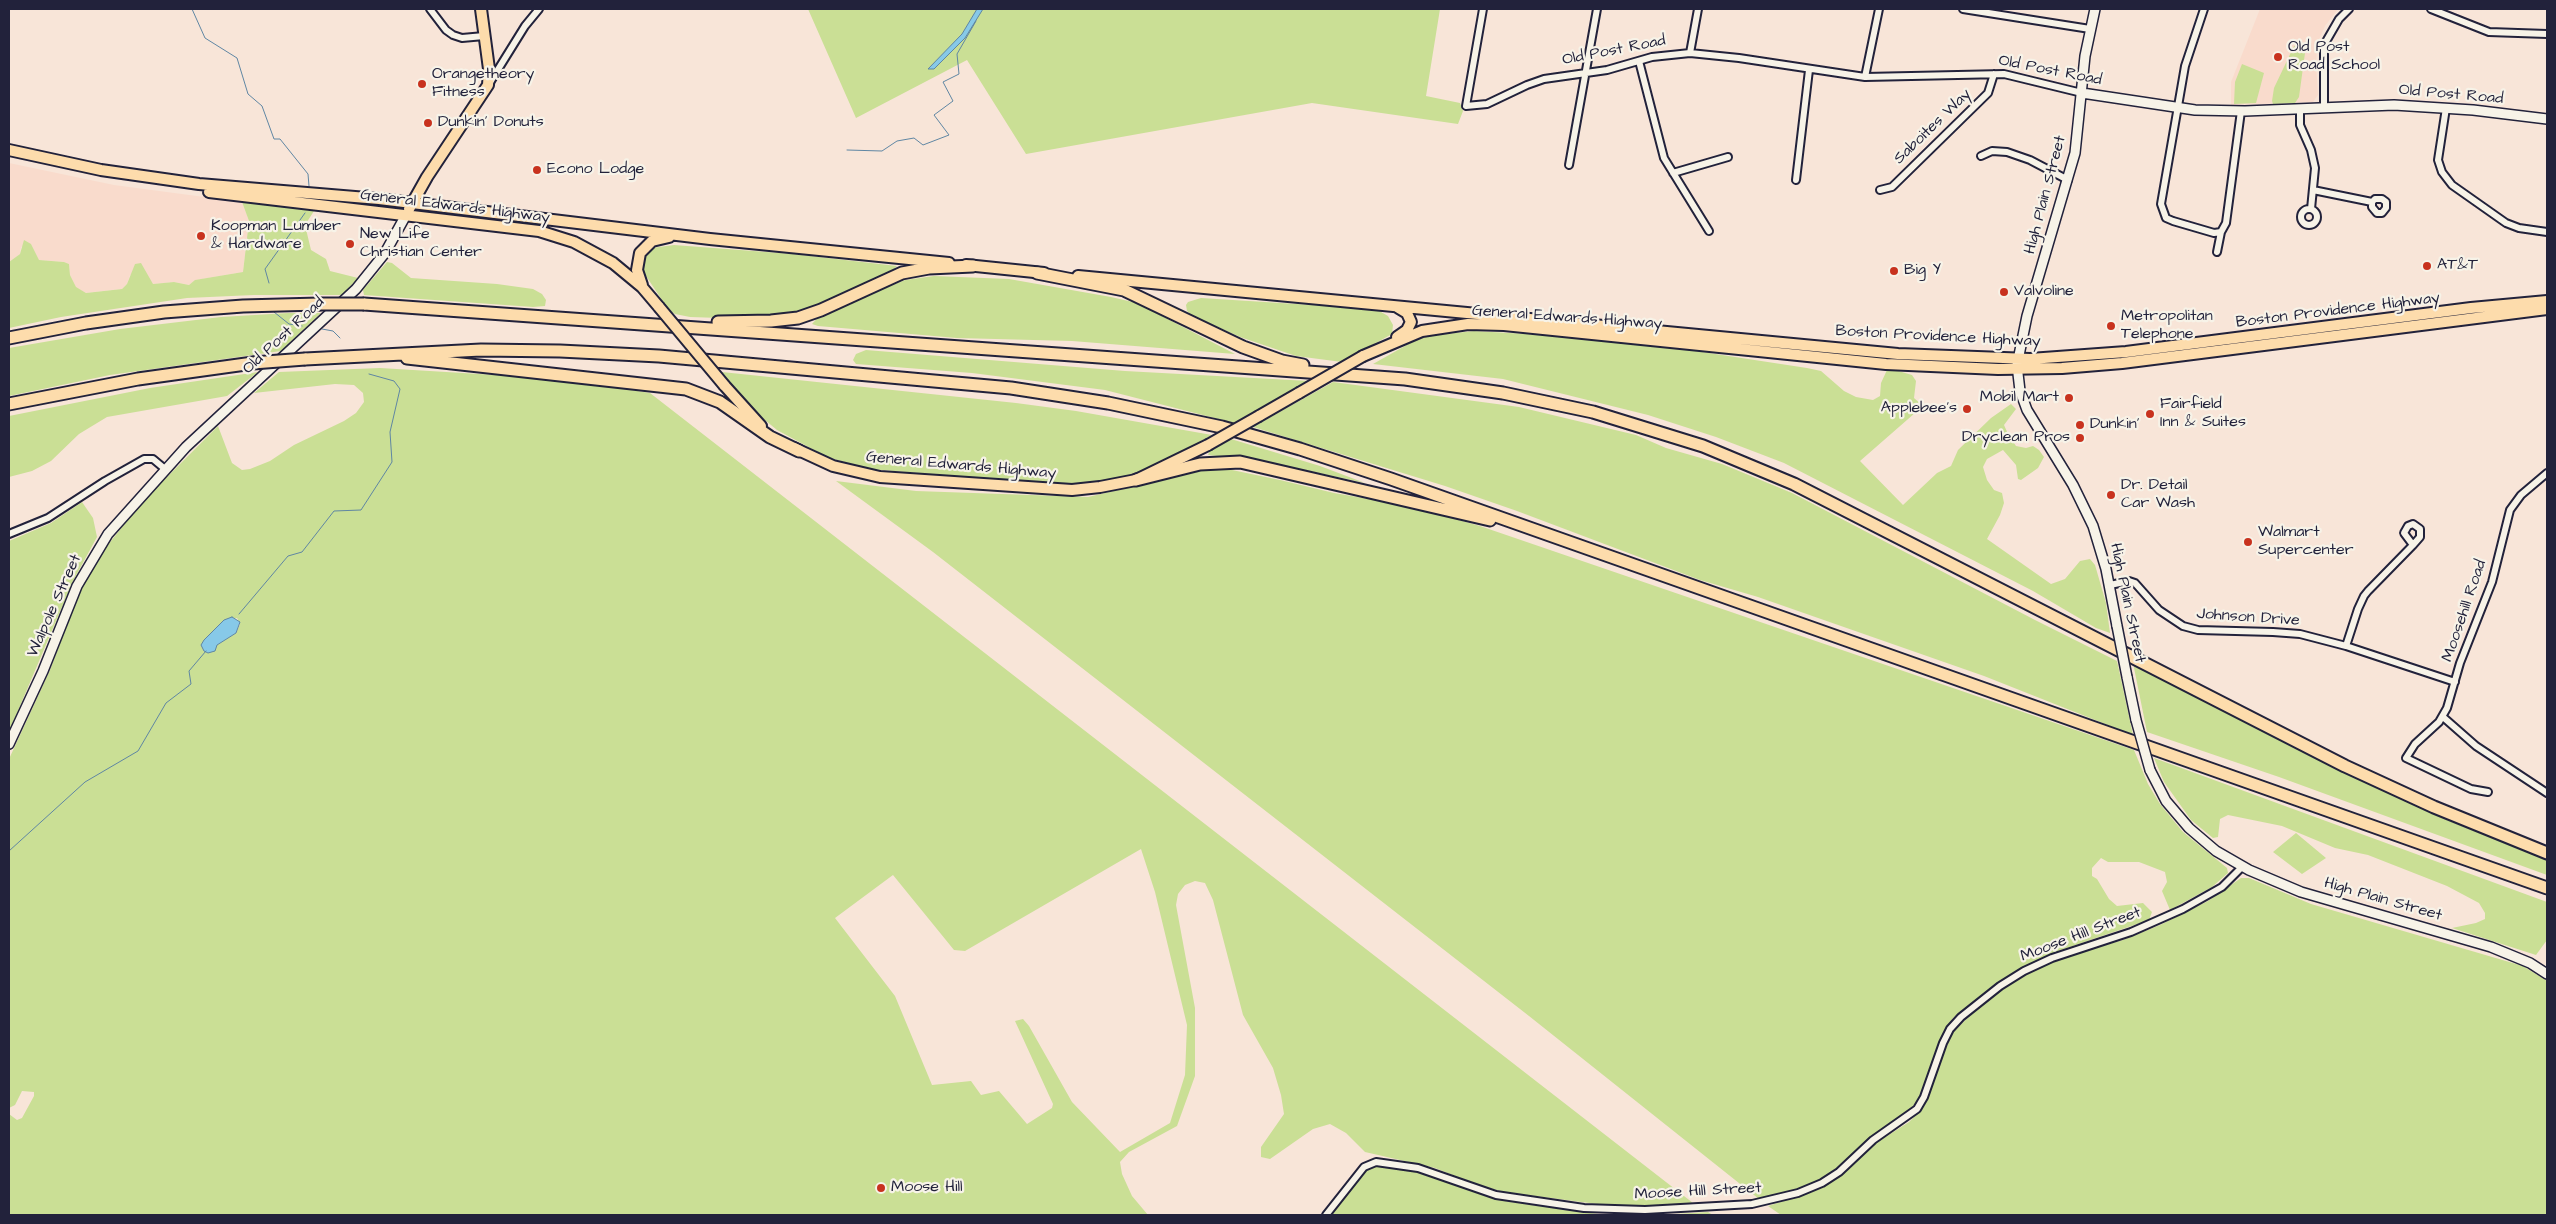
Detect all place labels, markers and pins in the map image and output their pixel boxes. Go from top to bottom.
place label: Old Post Road School [2288,38,2380,76]
marker: Old Post Road School [2272,51,2284,63]
place label: Orangetheory Fitness [432,65,534,103]
marker: Orangetheory Fitness [416,78,428,90]
place label: Dunkin' Donuts [438,113,544,133]
marker: Dunkin' Donuts [422,117,434,129]
place label: Econo Lodge [547,160,644,180]
marker: Econo Lodge [531,164,543,176]
place label: Koopman Lumber & Hardware [211,217,341,255]
place label: New Life Christian Center [360,225,482,263]
marker: Koopman Lumber & Hardware [195,230,207,242]
marker: New Life Christian Center [344,238,356,250]
place label: AT&T [2437,256,2478,276]
marker: AT&T [2421,260,2433,272]
place label: Big Y [1904,261,1941,281]
marker: Big Y [1888,265,1900,277]
place label: Valvoline [2014,282,2074,302]
marker: Valvoline [1998,286,2010,298]
place label: Metropolitan Telephone [2121,307,2213,345]
marker: Metropolitan Telephone [2105,320,2117,332]
place label: Mobil Mart [1980,388,2059,408]
marker: Mobil Mart [2063,392,2075,404]
place label: Fairfield Inn & Suites [2160,395,2246,433]
place label: Applebee's [1881,399,1957,419]
marker: Applebee's [1961,403,1973,415]
marker: Fairfield Inn & Suites [2144,408,2156,420]
place label: Dunkin' [2090,415,2139,435]
marker: Dunkin' [2074,419,2086,431]
place label: Dryclean Pros [1962,428,2070,448]
marker: Dryclean Pros [2074,432,2086,444]
place label: Dr. Detail Car Wash [2121,476,2195,514]
marker: Dr. Detail Car Wash [2105,489,2117,501]
place label: Walmart Supercenter [2258,523,2354,561]
marker: Walmart Supercenter [2242,536,2254,548]
place label: Moose Hill [891,1178,962,1198]
marker: Moose Hill [875,1182,887,1194]

